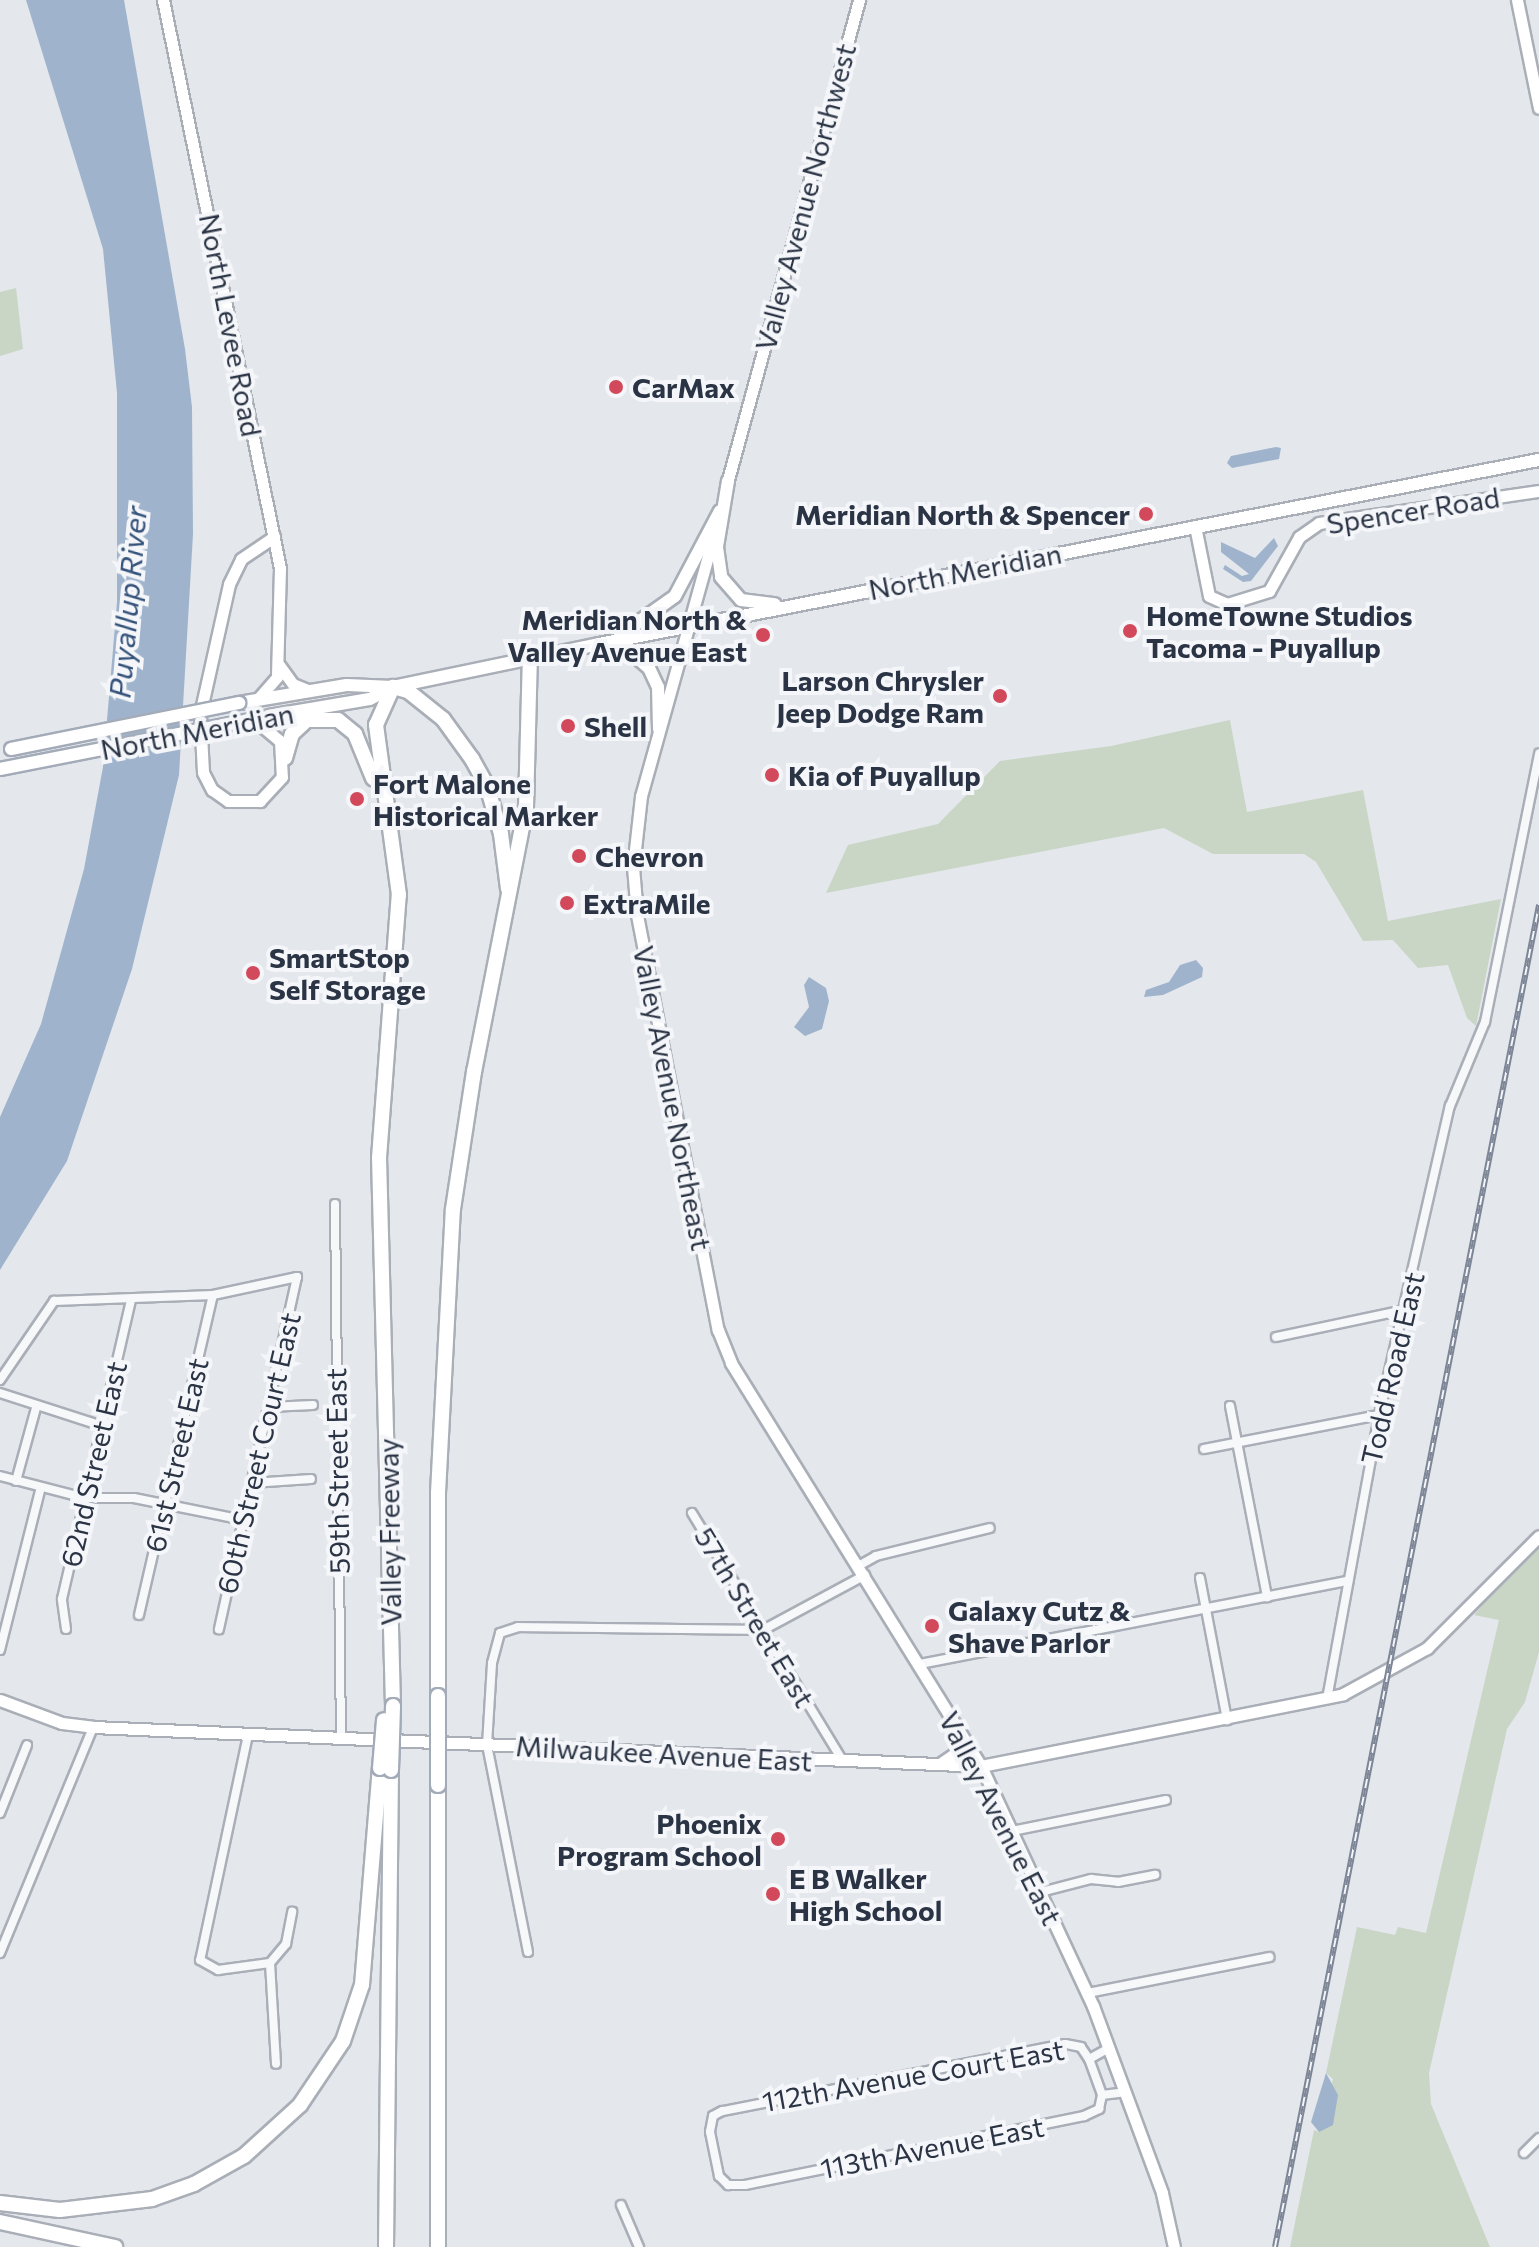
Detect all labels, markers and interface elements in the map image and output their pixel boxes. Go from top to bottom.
street label: Valley Avenue Northwest [748,40,862,354]
street label: North Levee Road [193,211,269,439]
place label: CarMax [632,370,735,404]
marker: CarMax [607,378,625,396]
street label: Spencer Road [1324,480,1502,540]
place label: Meridian North & Spencer [795,497,1130,531]
water label: Puyallup River [101,504,153,700]
marker: Meridian North & Spencer [1137,505,1155,523]
street label: North Meridian [866,536,1064,606]
place label: HomeTowne Studios Tacoma - Puyallup [1146,598,1413,664]
place label: Meridian North & Valley Avenue East [507,602,747,668]
marker: HomeTowne Studios Tacoma - Puyallup [1121,622,1139,640]
marker: Meridian North & Valley Avenue East [754,626,772,644]
place label: Larson Chrysler Jeep Dodge Ram [776,663,984,729]
marker: Larson Chrysler Jeep Dodge Ram [991,687,1009,705]
street label: North Meridian [98,696,296,766]
place label: Shell [584,709,647,743]
marker: Shell [559,717,577,735]
place label: Kia of Puyallup [788,758,981,792]
place label: Fort Malone Historical Marker [373,766,598,832]
marker: Kia of Puyallup [763,766,781,784]
marker: Fort Malone Historical Marker [348,790,366,808]
place label: Chevron [595,839,704,873]
marker: Chevron [570,847,588,865]
place label: ExtraMile [583,886,711,920]
marker: ExtraMile [558,894,576,912]
place label: SmartStop Self Storage [269,940,426,1006]
street label: Valley Avenue Northeast [627,943,719,1253]
marker: SmartStop Self Storage [244,964,262,982]
street label: Todd Road East [1354,1269,1430,1467]
street label: 60th Street Court East [209,1309,307,1597]
street label: 61st Street East [137,1355,215,1555]
street label: 62nd Street East [53,1358,133,1570]
street label: 59th Street East [318,1368,356,1574]
street label: Valley Freeway [371,1438,407,1626]
street label: 57th Street East [688,1521,822,1713]
place label: Galaxy Cutz & Shave Parlor [948,1593,1130,1659]
marker: Galaxy Cutz & Shave Parlor [923,1617,941,1635]
street label: Valley Avenue East [933,1706,1069,1930]
street label: Milwaukee Avenue East [515,1728,813,1778]
place label: Phoenix Program School [557,1806,762,1872]
marker: Phoenix Program School [769,1830,787,1848]
place label: E B Walker High School [789,1861,942,1927]
marker: E B Walker High School [764,1885,782,1903]
street label: 112th Avenue Court East [759,2032,1067,2118]
street label: 113th Avenue East [817,2109,1047,2185]

